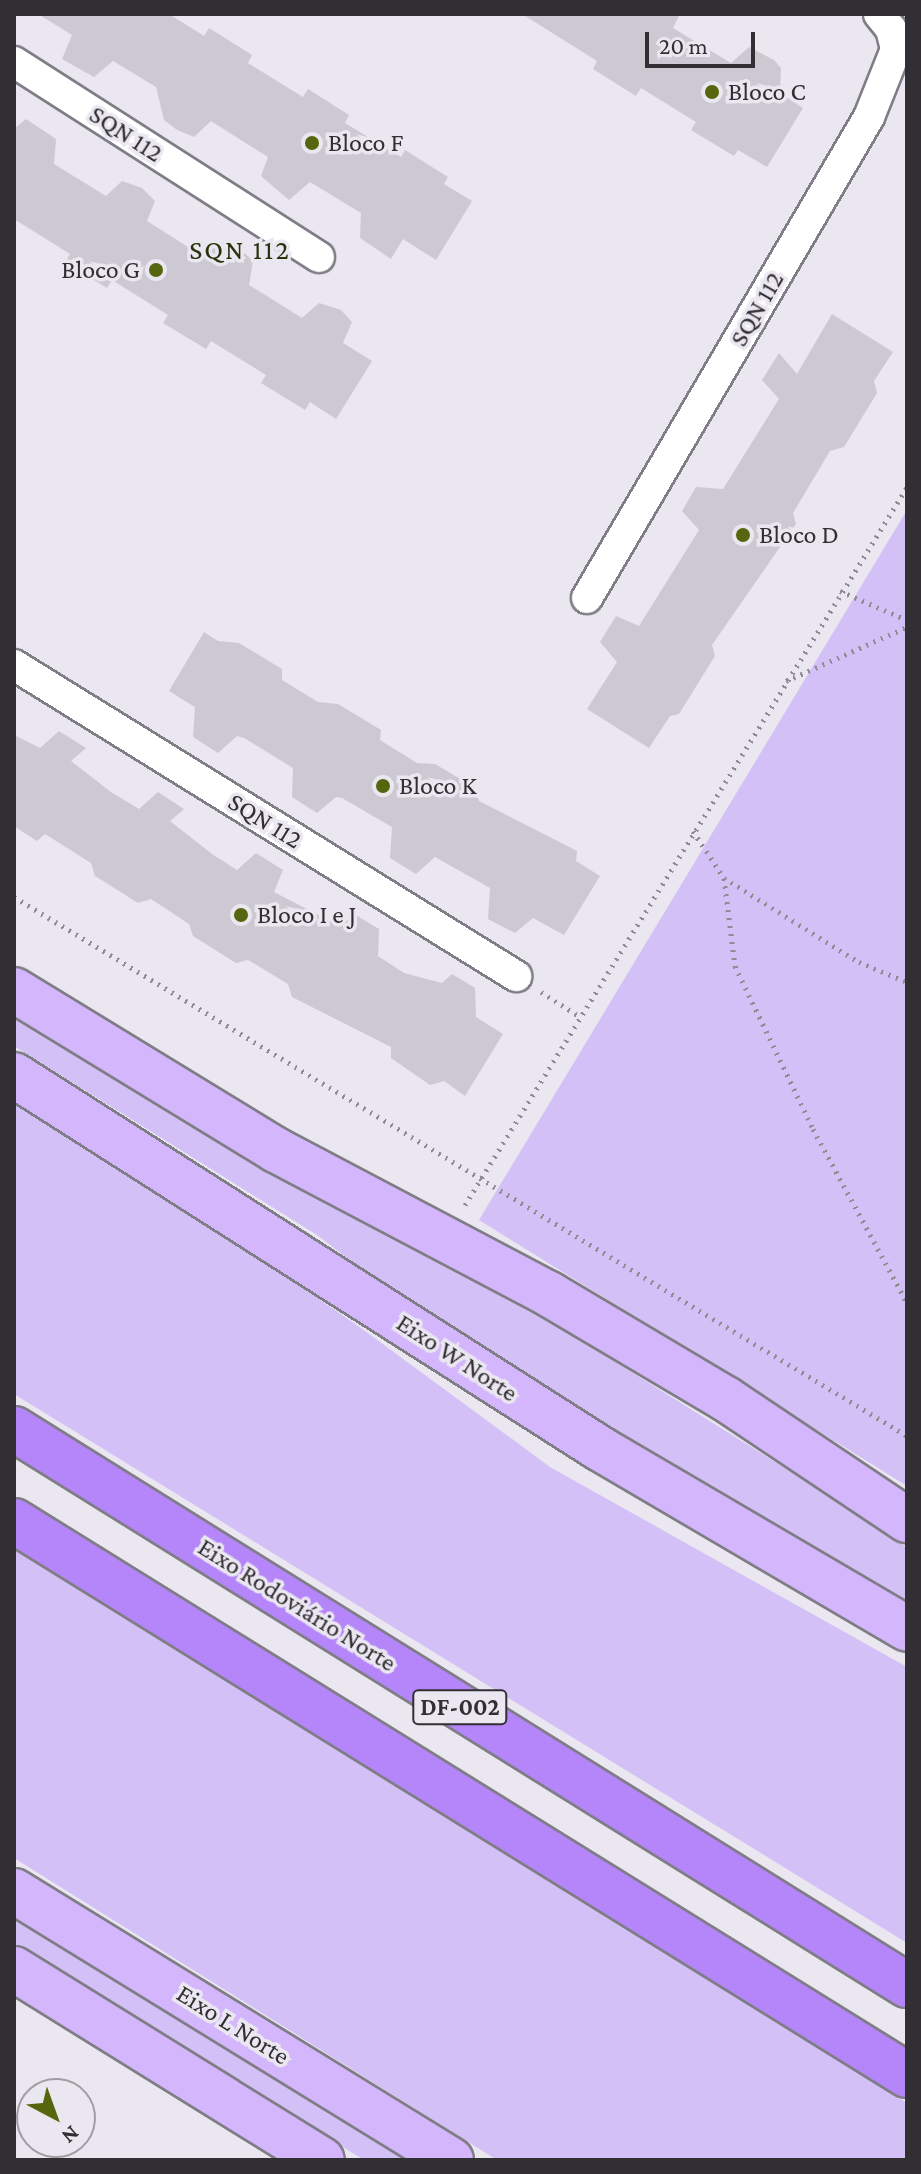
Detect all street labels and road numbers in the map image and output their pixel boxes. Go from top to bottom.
street label: SQN 112 [83,99,169,169]
street label: SQN 112 [723,266,791,352]
street label: SQN 112 [222,786,308,856]
street label: Eixo W Norte [391,1307,523,1409]
street label: Eixo Rodoviário Norte [192,1531,402,1679]
road number: DF-002 [412,1687,508,1727]
street label: Eixo L Norte [171,1978,295,2072]

